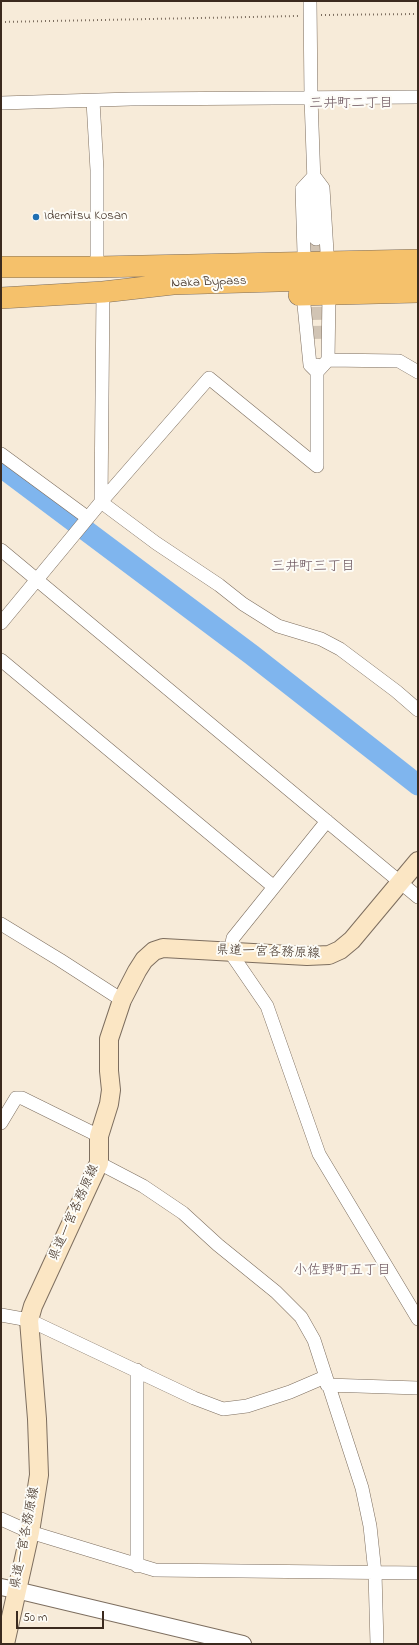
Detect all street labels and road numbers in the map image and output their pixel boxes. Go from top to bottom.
street label: Naka Bypass [171,274,247,292]
street label: 県道一宮各務原線 [216,943,320,963]
street label: 県道一宮各務原線 [47,1162,103,1264]
street label: 県道一宮各務原線 [8,1485,44,1591]

